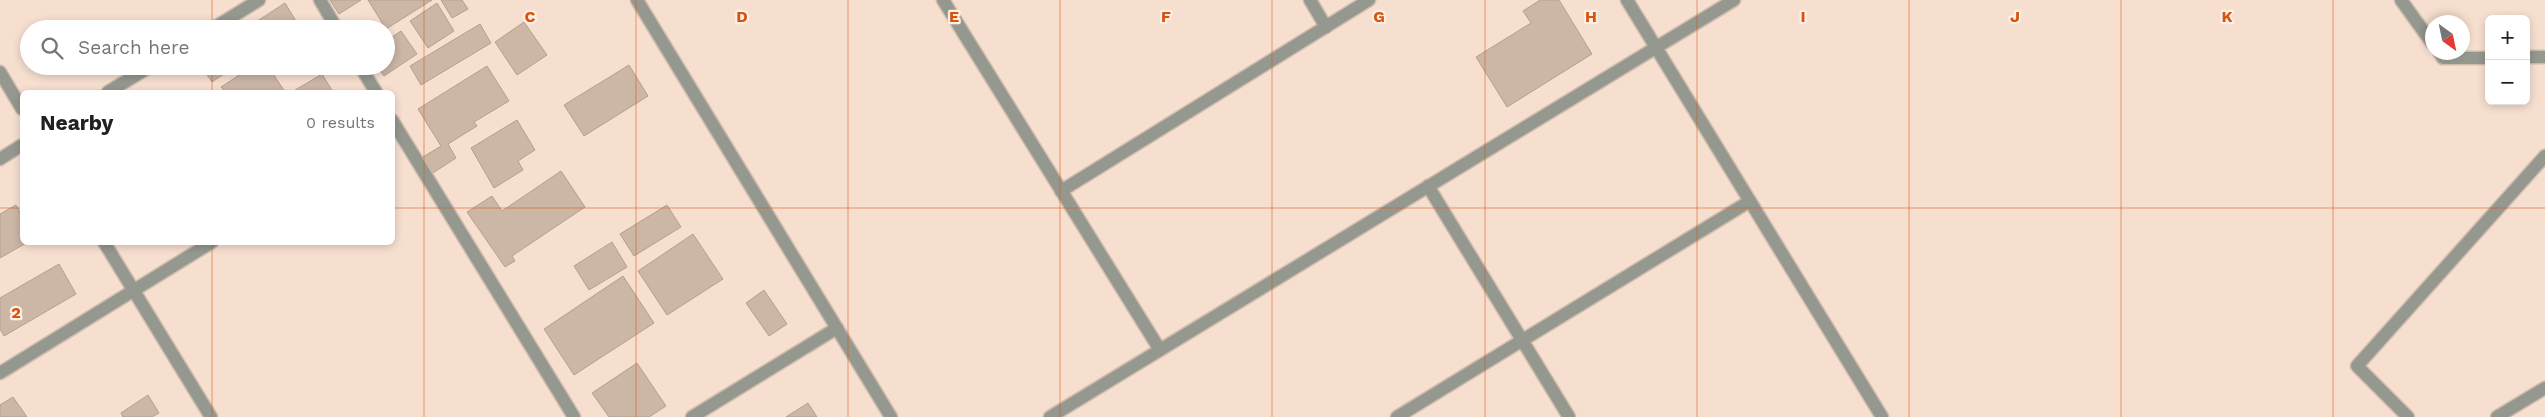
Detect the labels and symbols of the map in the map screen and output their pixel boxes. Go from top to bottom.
text: C [525,7,536,26]
text: D [736,7,748,26]
text: E [949,7,959,26]
text: F [1161,7,1171,26]
text: G [1373,7,1385,26]
text: H [1585,7,1597,26]
text: I [1800,7,1806,26]
text: J [2010,7,2020,26]
text: K [2221,7,2233,26]
north arrow [2425,15,2470,60]
text: 2 [11,303,21,322]

